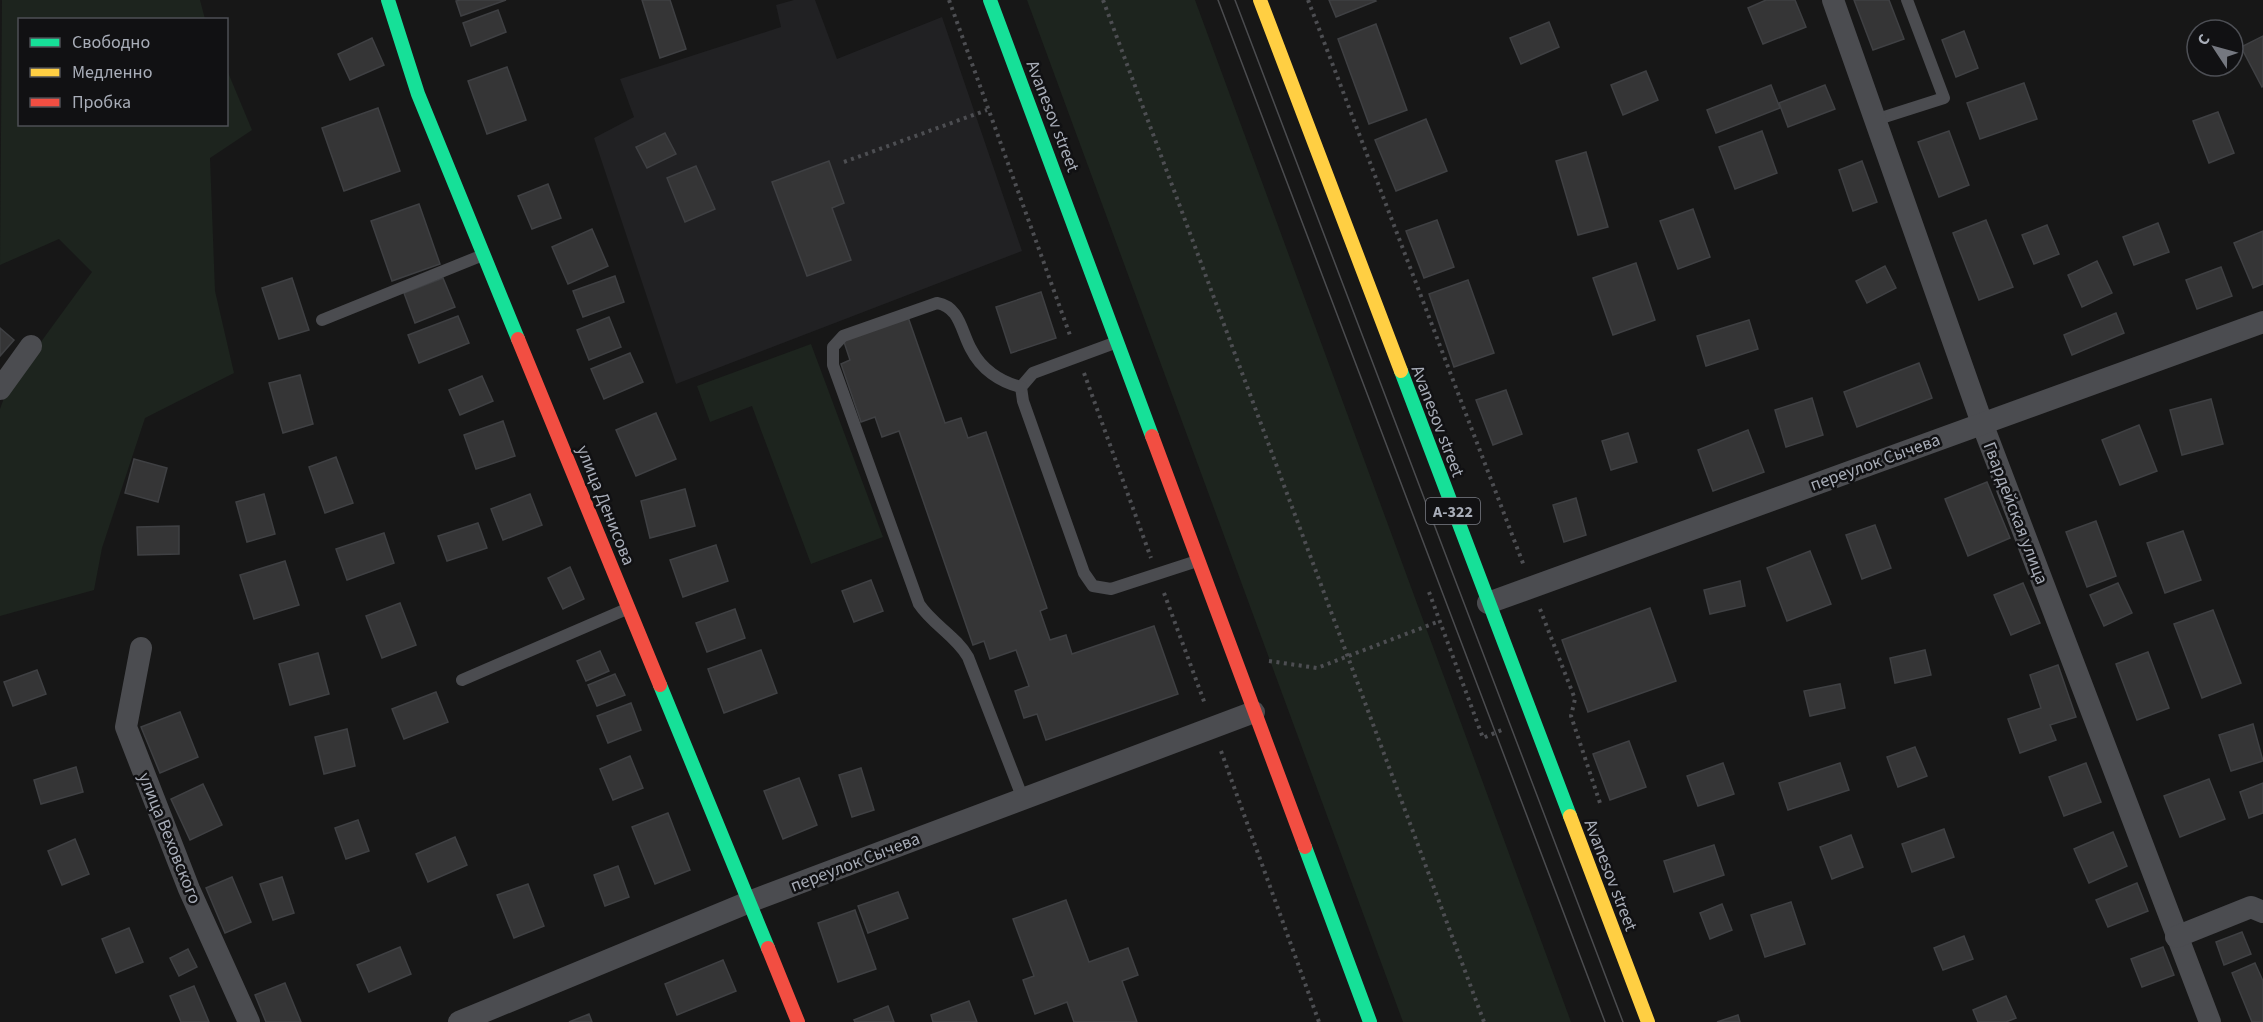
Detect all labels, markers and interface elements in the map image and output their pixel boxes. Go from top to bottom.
legend [18,18,228,126]
north arrow [2185,18,2245,78]
text: Свободно [72,30,150,55]
text: С [2192,30,2215,50]
street label: Avanesov street [1020,57,1085,176]
text: Медленно [72,60,152,85]
text: Пробка [72,90,131,115]
street label: Avanesov street [1405,362,1470,481]
street label: переулок Сычева [1807,427,1944,498]
street label: Гвардейская улица [1977,438,2054,588]
street label: улица Денисова [570,441,641,569]
road number: А-322 [1426,498,1480,524]
street label: улица Веховского [132,769,207,908]
street label: Avanesov street [1578,816,1643,935]
street label: переулок Сычева [787,826,923,899]

